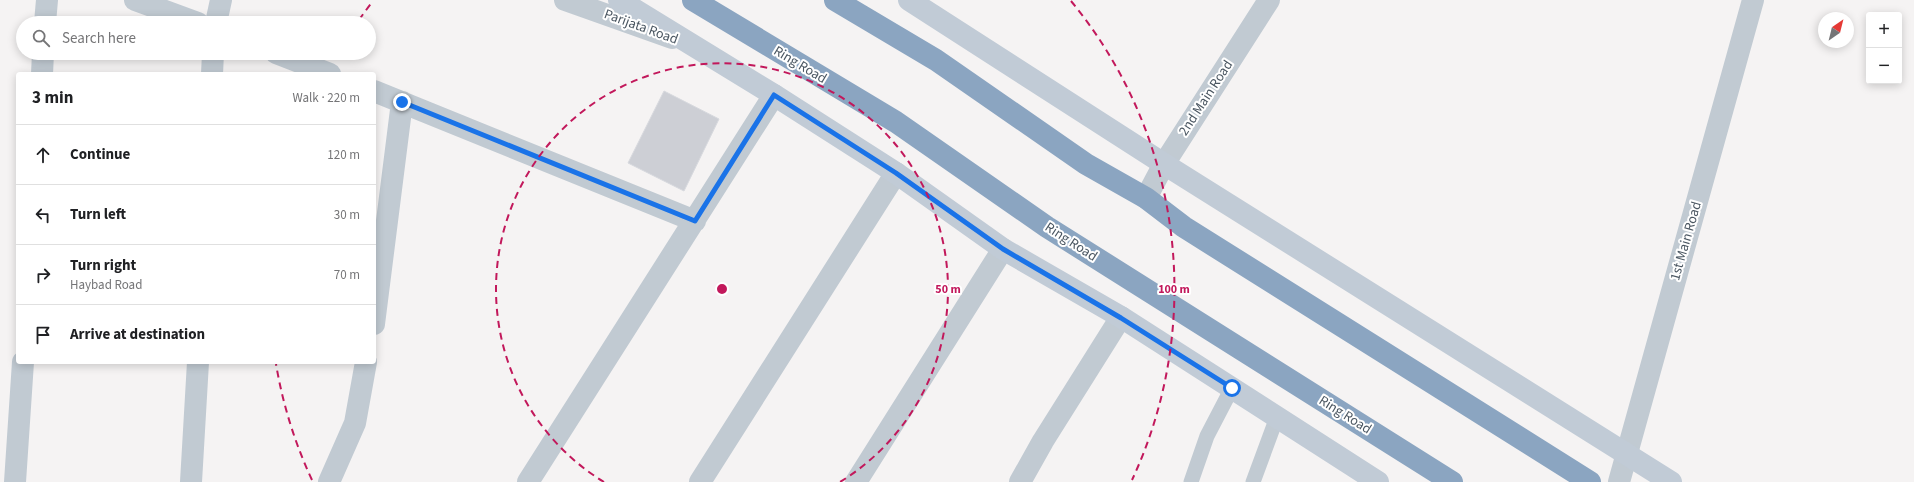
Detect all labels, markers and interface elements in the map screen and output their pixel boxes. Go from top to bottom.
street label: Parijata Road [601,4,681,50]
north arrow [1818,12,1854,48]
map controls [1866,12,1902,84]
button: + [1866,12,1902,48]
search box [16,16,376,60]
icon: search [30,27,52,49]
text: Search here [62,28,136,49]
street label: Ring Road [770,41,830,89]
button: − [1866,48,1902,84]
street label: 2nd Main Road [1174,56,1238,140]
text: 3 min [32,86,73,110]
text: Walk · 220 m [292,89,360,107]
route end [393,93,411,111]
icon: ahead [32,144,54,166]
text: Continue [70,144,130,165]
text: 120 m [327,146,360,164]
street label: 1st Main Road [1665,199,1707,283]
icon: left [32,204,54,226]
text: Turn left [70,204,126,225]
text: 30 m [334,206,360,224]
street label: Ring Road [1041,218,1101,266]
text: Turn right [70,255,136,276]
icon: right [32,264,54,286]
text: 70 m [334,266,360,284]
text: Haybad Road [70,276,142,294]
text: 50 m [935,281,961,298]
text: 100 m [1158,281,1190,298]
centre of rings [715,282,729,296]
icon: arrive [32,324,54,346]
text: Arrive at destination [70,324,205,345]
route start [1223,379,1241,397]
street label: Ring Road [1315,391,1375,439]

